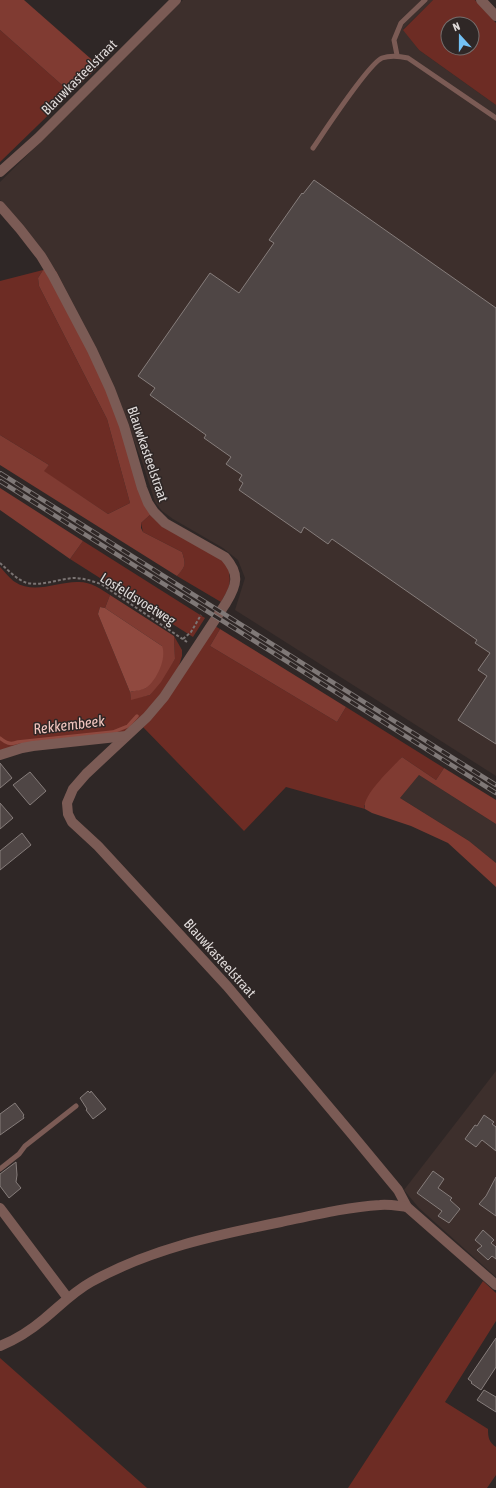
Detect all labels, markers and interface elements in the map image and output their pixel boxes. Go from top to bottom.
north arrow [440,16,480,56]
text: N [451,20,462,33]
street label: Blauwkasteelstraat [38,36,120,118]
street label: Blauwkasteelstraat [124,404,172,504]
street label: Losfeldsvoetweg [98,570,178,628]
water label: Rekkembeek [32,712,106,737]
street label: Blauwkasteelstraat [181,916,259,1000]

